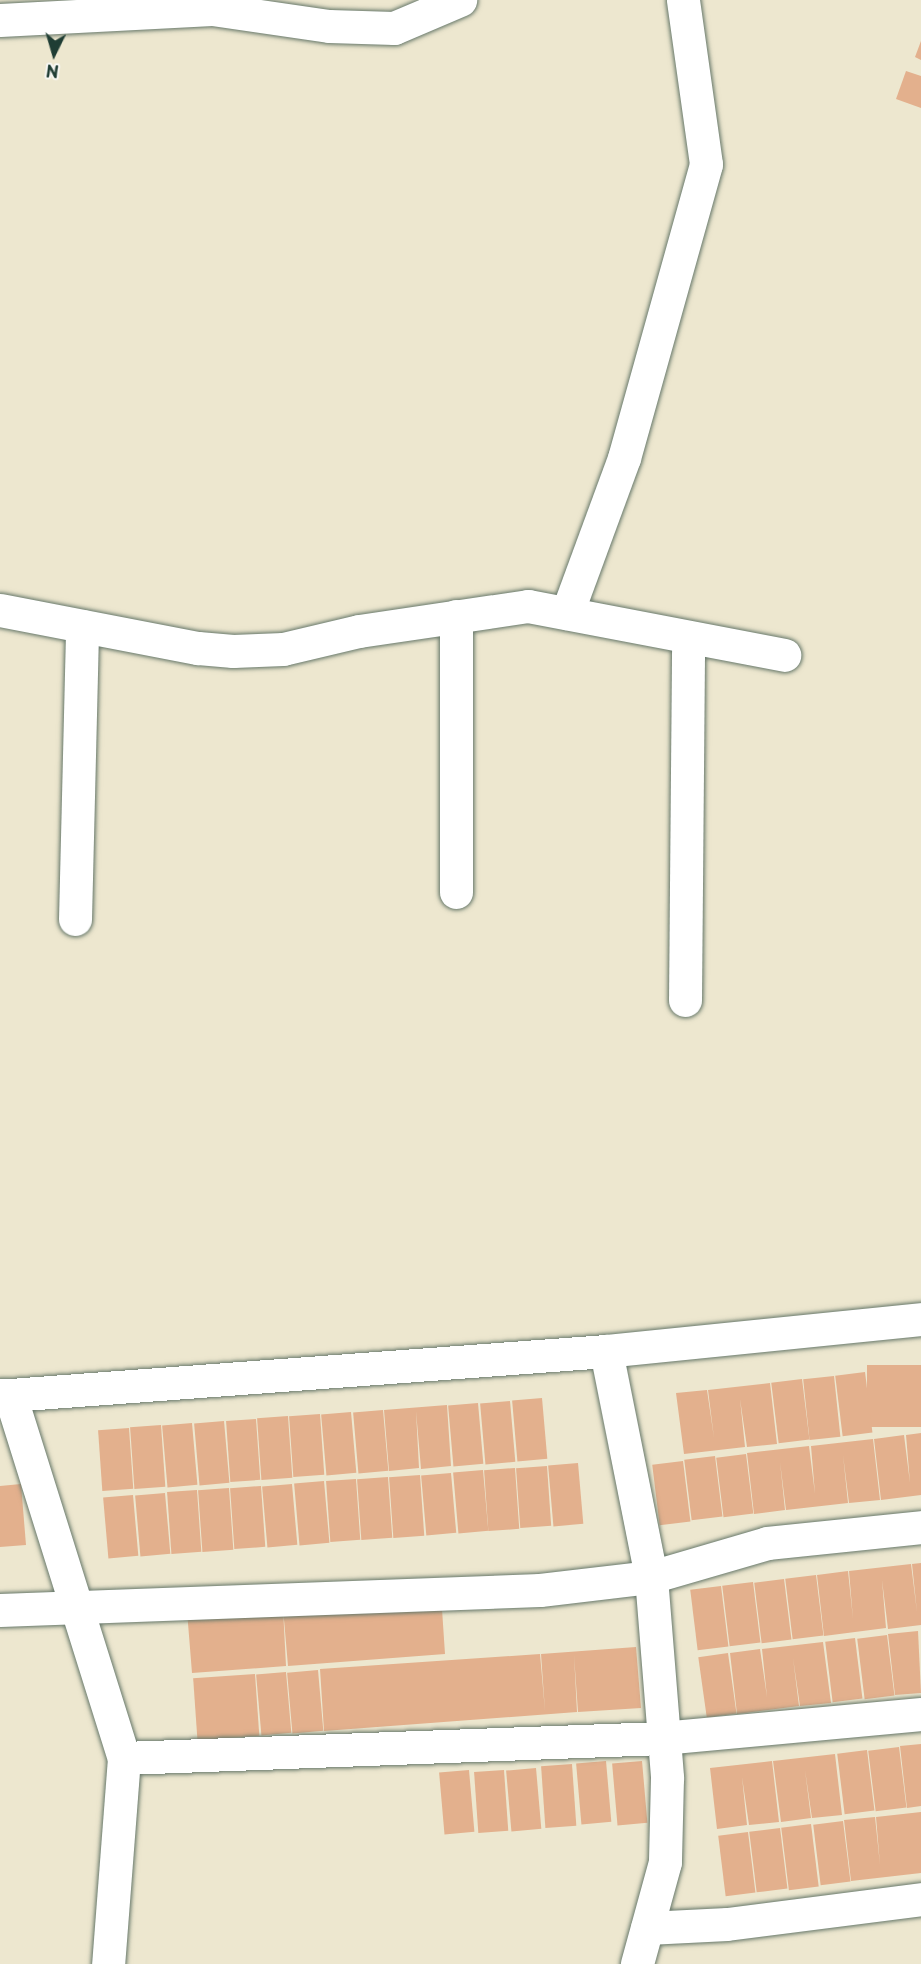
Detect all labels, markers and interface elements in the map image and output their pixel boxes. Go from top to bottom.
north arrow [24,24,84,84]
text: N [45,59,60,84]

